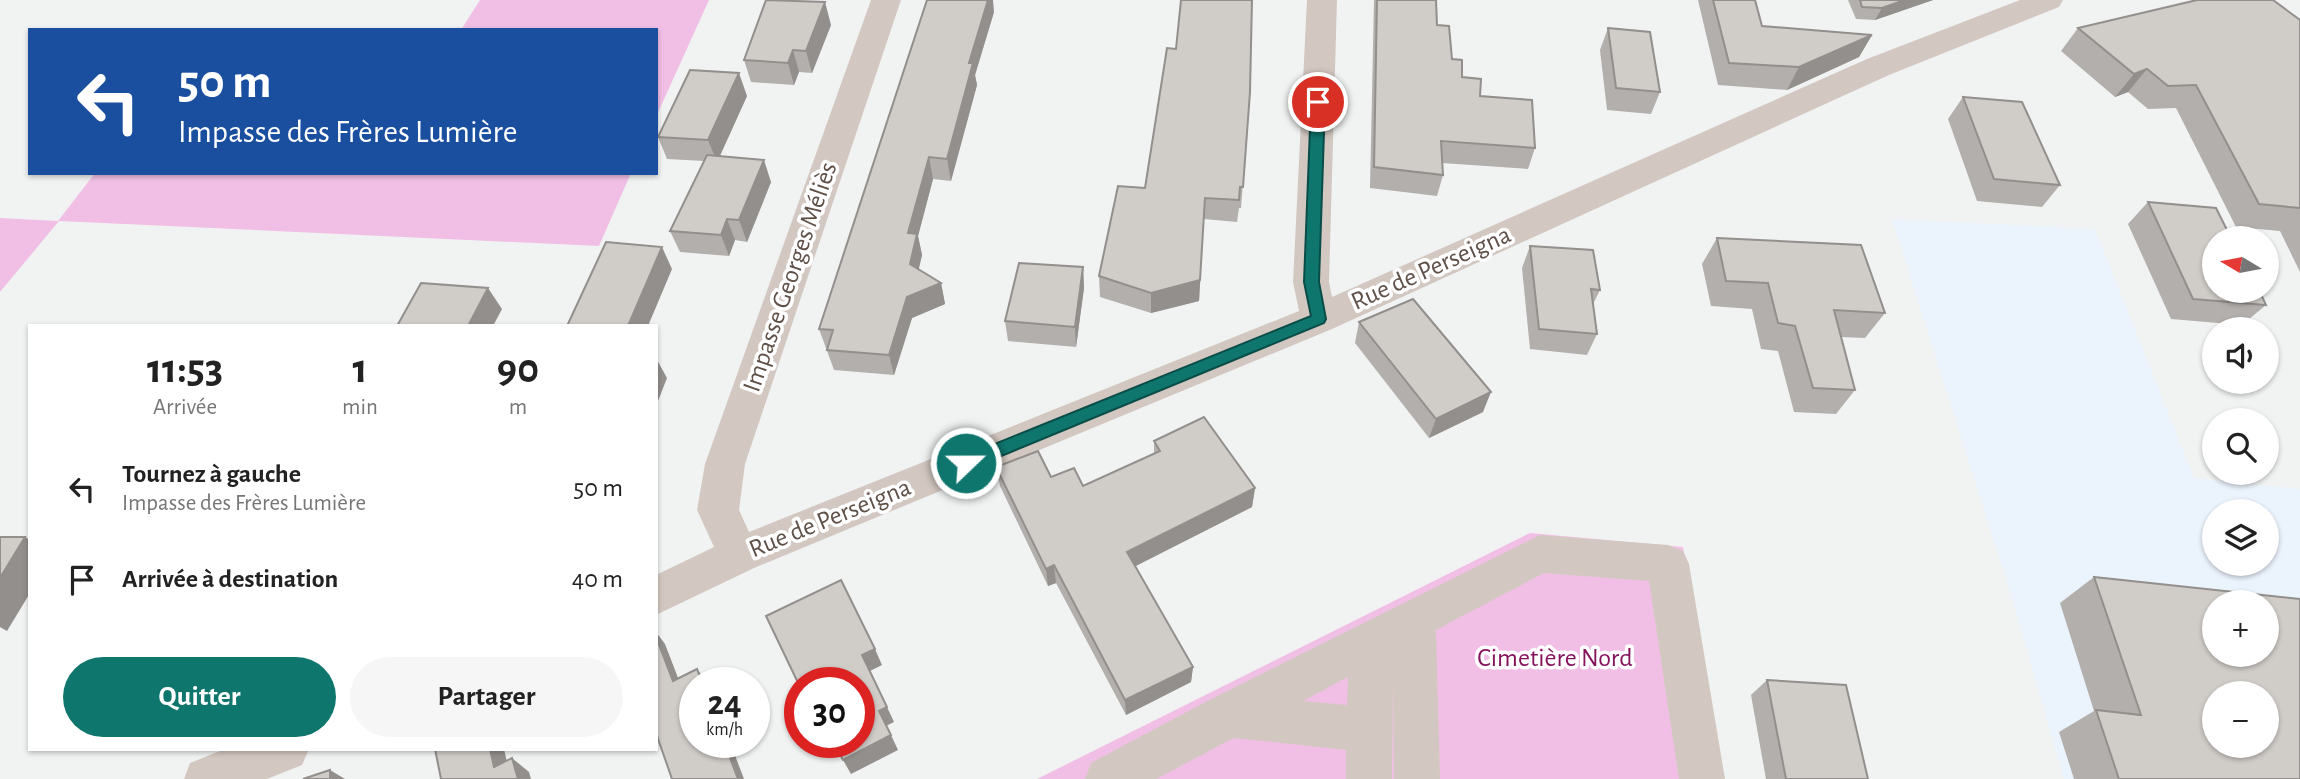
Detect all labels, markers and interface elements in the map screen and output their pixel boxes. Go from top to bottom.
icon: left [63,56,154,147]
text: 50 m [178,58,272,107]
pin [1288,72,1348,132]
icon: arrive [1299,83,1337,121]
text: Impasse des Frères Lumière [178,116,517,148]
street label: Impasse Georges Méliès [738,159,842,395]
street label: Rue de Perseigna [1347,221,1515,315]
north arrow [2202,226,2278,303]
map controls [2202,226,2279,758]
button: sound [2202,317,2279,394]
text: 11:53 [147,348,223,390]
text: 1 [352,348,368,390]
text: 90 [497,348,539,390]
text: Arrivée [153,396,217,419]
text: min [342,396,378,419]
text: m [509,396,527,419]
button: search [2202,408,2279,485]
position arrow [929,426,1003,500]
text: Tournez à gauche [122,461,301,487]
icon: left [63,470,101,508]
street label: Rue de Perseigna [745,474,915,562]
text: 50 m [573,475,623,501]
text: Impasse des Frères Lumière [122,492,366,515]
button: layers [2202,499,2279,576]
icon: arrive [63,561,101,599]
text: Arrivée à destination [122,566,338,592]
text: 40 m [572,566,623,592]
button: + [2202,590,2279,667]
park label: Cimetière Nord [1477,645,1633,671]
button: Quitter [63,657,336,737]
button: Partager [350,657,623,737]
speed limit sign: 30 [784,667,875,758]
button: − [2202,681,2279,758]
text: 24 [707,686,742,721]
text: km/h [706,721,743,739]

